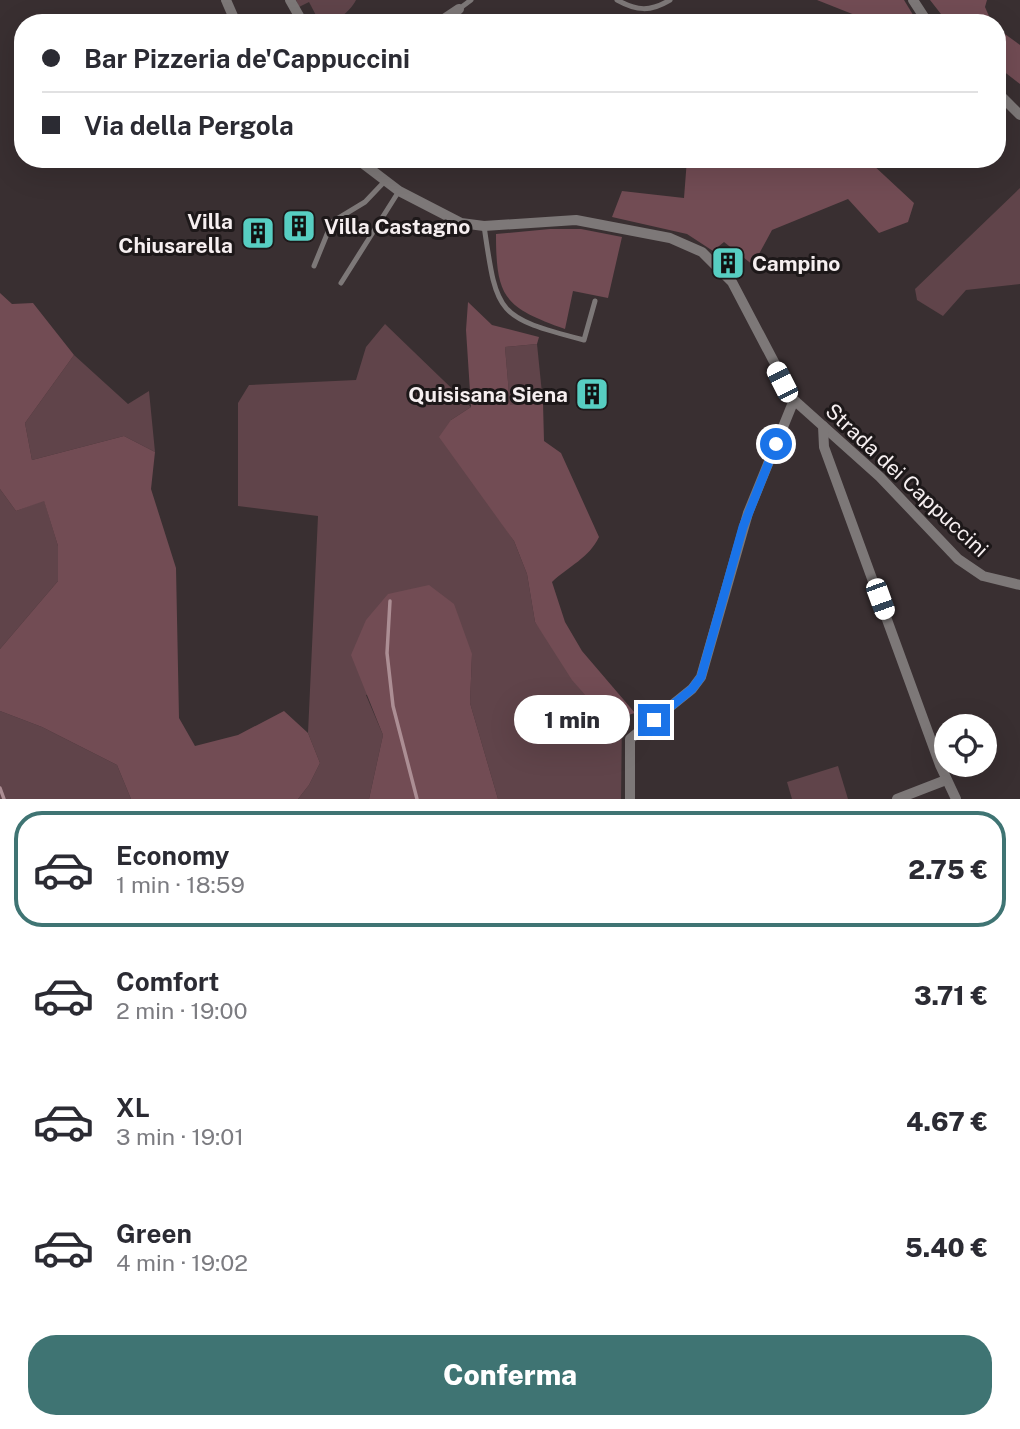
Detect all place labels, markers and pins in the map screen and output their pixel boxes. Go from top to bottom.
building icon: Villa Castagno [280,207,318,245]
place label: Villa Chiusarella [118,209,233,258]
building icon: Villa Chiusarella [239,214,277,252]
place label: Villa Castagno [324,214,470,239]
building icon: Campino [709,244,747,282]
place label: Campino [752,251,840,276]
building icon: Quisisana Siena [573,375,611,413]
place label: Quisisana Siena [408,382,568,407]

